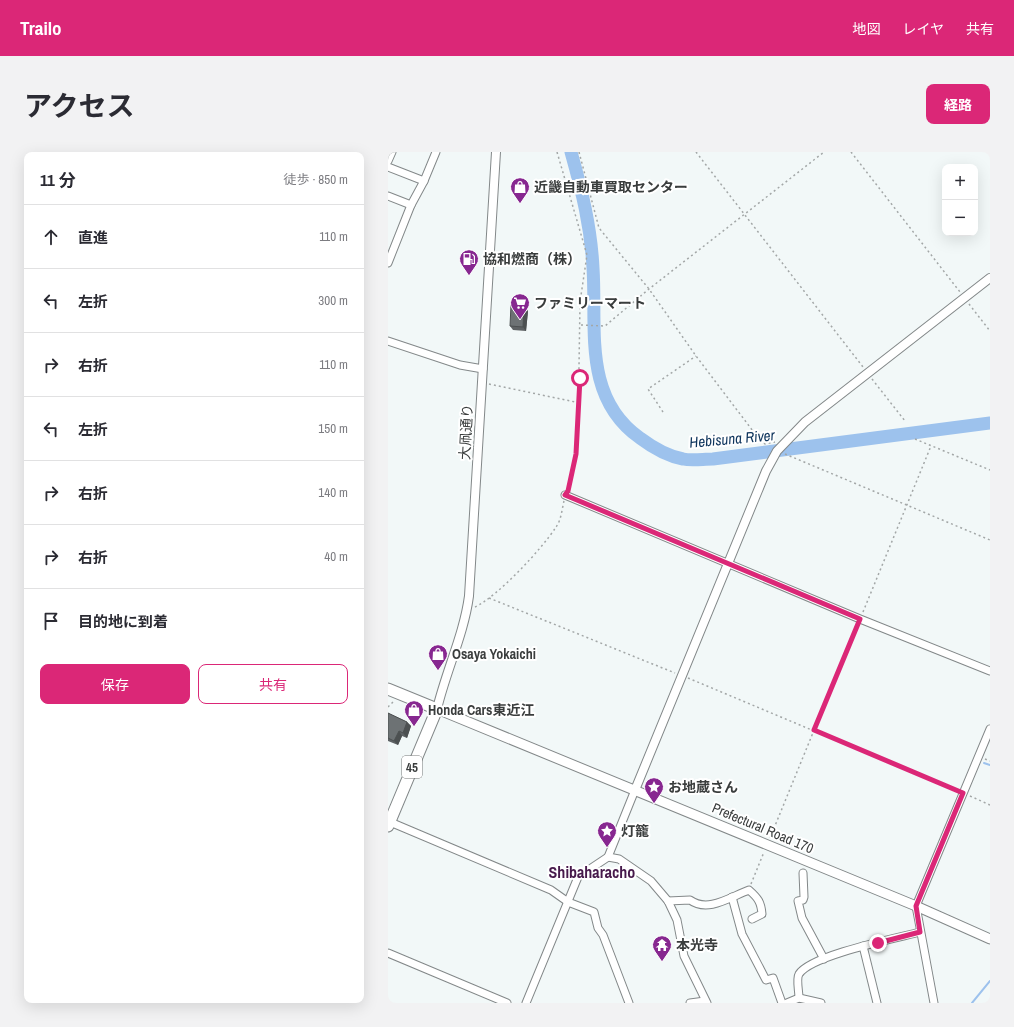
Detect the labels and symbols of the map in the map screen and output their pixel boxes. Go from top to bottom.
shop icon: 近畿自動車買取センター [509,176,531,204]
place label: 近畿自動車買取センター [534,178,688,196]
fuel station icon: 協和燃商（株） [458,248,480,276]
place label: 協和燃商（株） [483,250,581,268]
supermarket icon: ファミリーマート [509,292,531,320]
place label: ファミリーマート [534,294,646,312]
route start [571,369,589,387]
street label: 大凧通り [456,404,476,460]
water label: Hebisuna River [688,424,776,453]
shop icon: Osaya Yokaichi [427,643,449,671]
place label: Osaya Yokaichi [452,645,536,663]
shop icon: Honda Cars東近江 [403,699,425,727]
place label: Honda Cars東近江 [428,701,534,719]
road number: 45 [402,756,422,778]
place icon: お地蔵さん [643,776,665,804]
place label: お地蔵さん [668,778,738,796]
street label: Prefectural Road 170 [710,799,816,857]
place icon: 灯籠 [596,820,618,848]
place label: 灯籠 [621,822,649,840]
district label: Shibaharacho [549,861,635,883]
temple icon: 本光寺 [651,934,673,962]
route end [869,934,887,952]
place label: 本光寺 [676,936,718,954]

